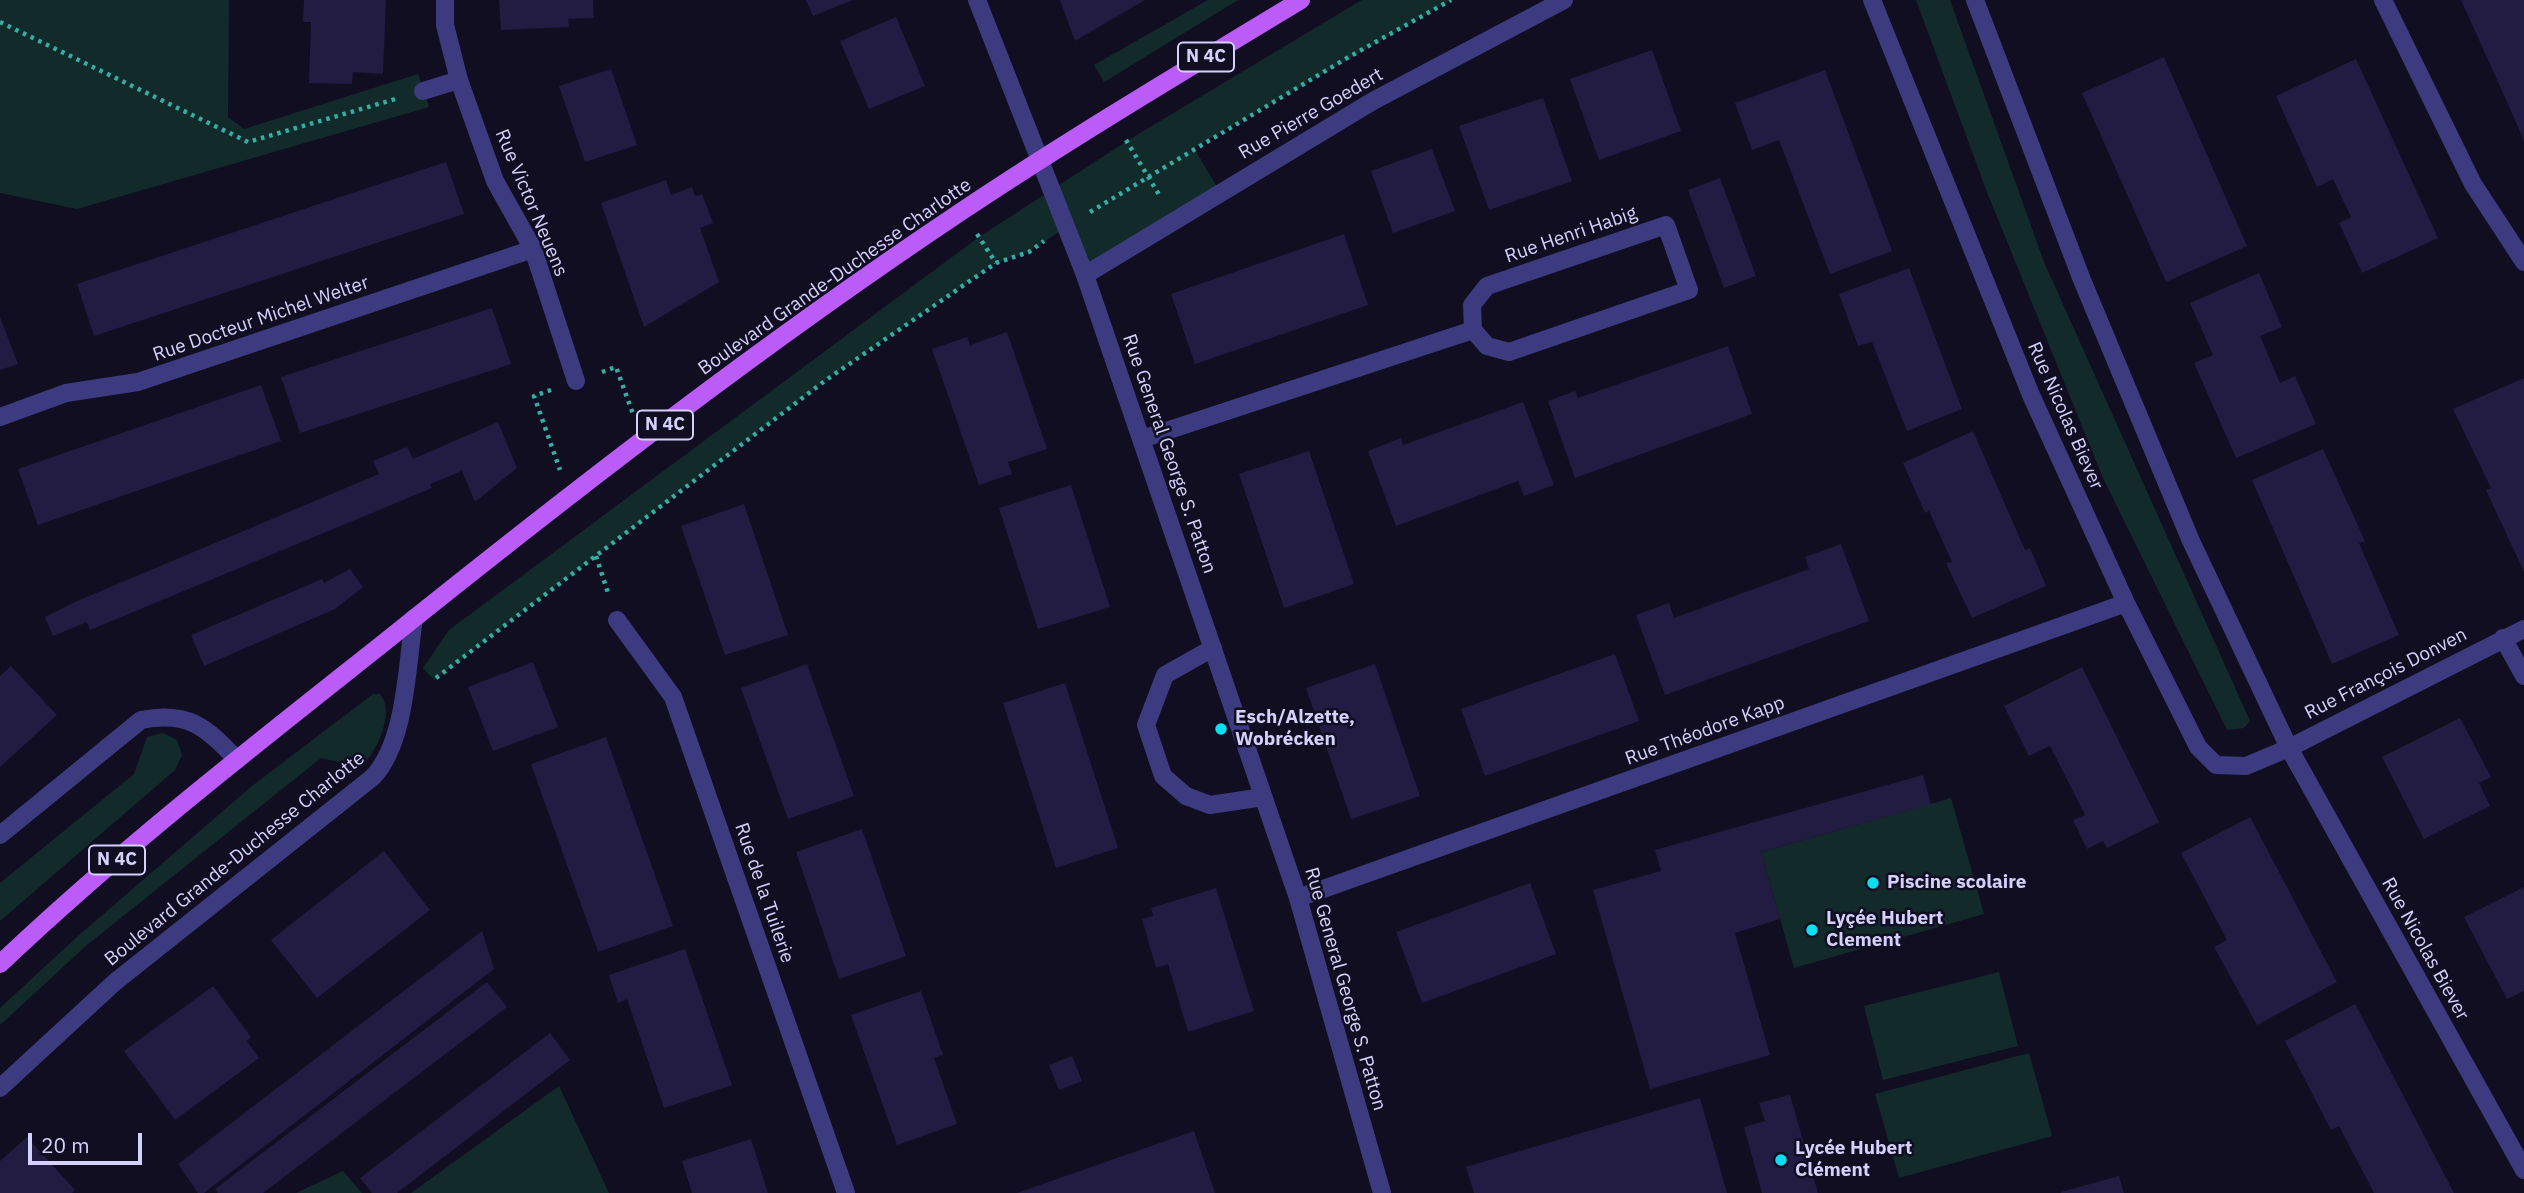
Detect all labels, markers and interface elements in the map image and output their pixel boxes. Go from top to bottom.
road number: N 4C [1178,42,1234,72]
street label: Rue Pierre Goedert [1235,63,1387,165]
street label: Rue Victor Neuens [490,126,572,280]
street label: Boulevard Grande-Duchesse Charlotte [694,174,976,380]
street label: Rue Henri Habig [1502,202,1640,268]
street label: Rue Docteur Michel Welter [150,271,372,367]
street label: Rue General George S. Patton [1117,331,1221,577]
street label: Rue Nicolas Biever [2022,339,2108,493]
road number: N 4C [637,410,693,440]
street label: Rue François Donven [2301,623,2471,725]
street label: Rue Théodore Kapp [1622,692,1788,770]
place label: Esch/Alzette, Wobrécken [1235,707,1355,751]
marker: Esch/Alzette, Wobrécken [1213,721,1229,737]
street label: Boulevard Grande-Duchesse Charlotte [100,747,370,971]
street label: Rue de la Tuilerie [729,820,799,966]
road number: N 4C [89,846,145,874]
street label: Rue General George S. Patton [1299,865,1391,1113]
place label: Piscine scolaire [1887,872,2026,894]
street label: Rue Nicolas Biever [2376,874,2474,1024]
marker: Piscine scolaire [1865,875,1881,891]
place label: Lyçée Hubert Clement [1826,908,1943,952]
marker: Lyçée Hubert Clement [1804,922,1820,938]
scale bar [32,1120,145,1164]
text: 20 m [41,1131,90,1159]
place label: Lycée Hubert Clément [1795,1138,1912,1182]
marker: Lycée Hubert Clément [1773,1152,1789,1168]

